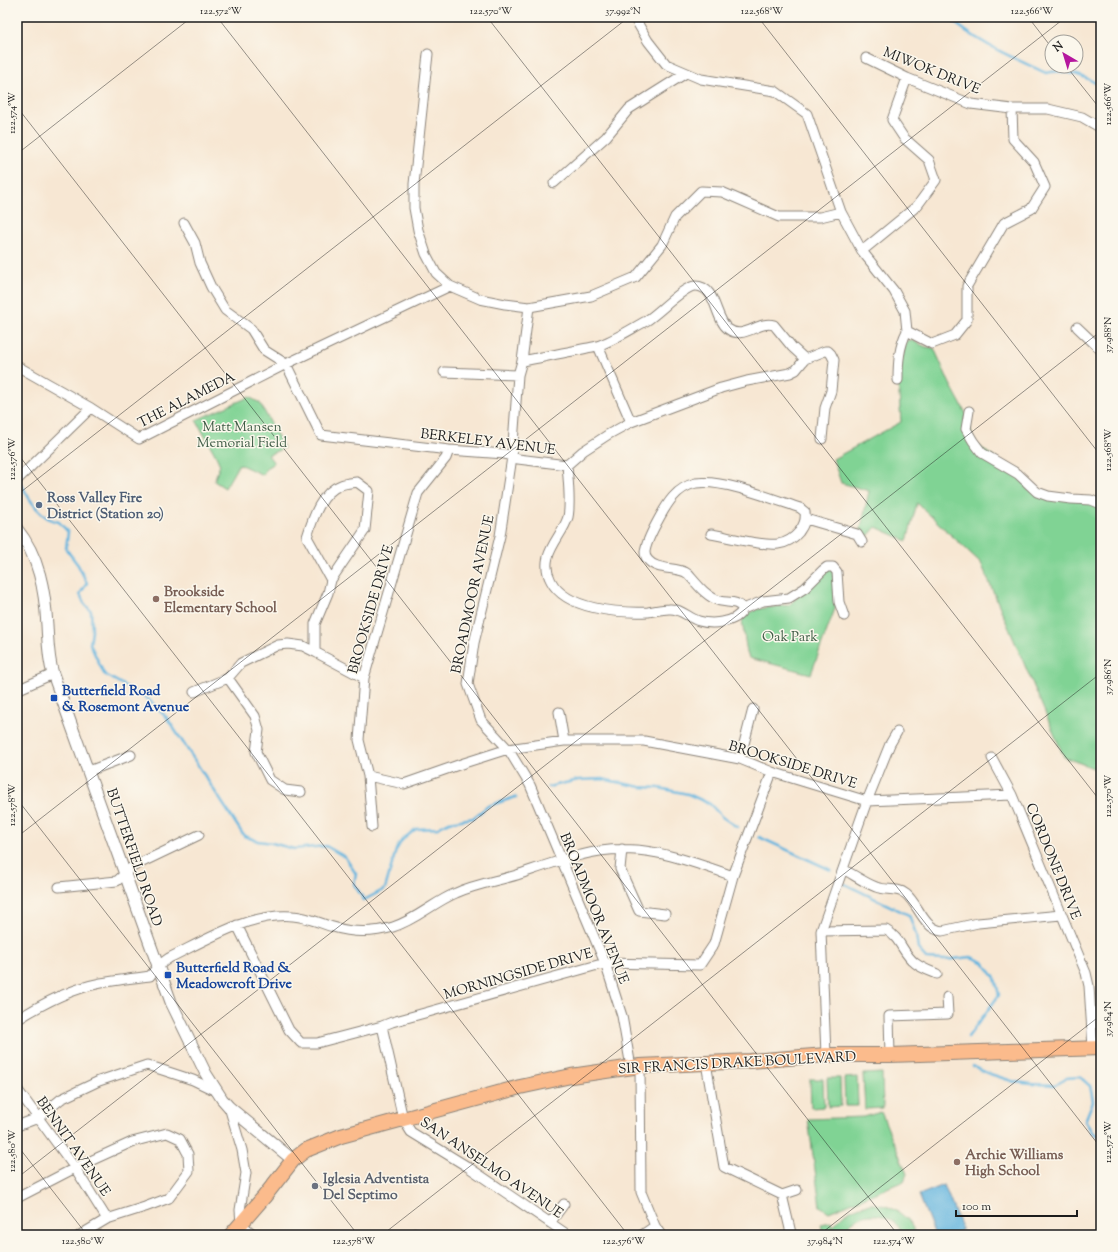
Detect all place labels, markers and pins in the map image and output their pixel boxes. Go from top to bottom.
place label: Ross Valley Fire District (Station 20) [47,489,164,525]
marker: Ross Valley Fire District (Station 20) [34,500,44,510]
place label: Brookside Elementary School [164,583,277,619]
marker: Brookside Elementary School [151,594,161,604]
place label: Butterfield Road & Rosemont Avenue [62,682,190,718]
marker: Butterfield Road & Rosemont Avenue [49,693,59,703]
place label: Butterfield Road & Meadowcroft Drive [176,959,293,995]
marker: Butterfield Road & Meadowcroft Drive [163,970,173,980]
place label: Archie Williams High School [965,1146,1064,1182]
marker: Archie Williams High School [952,1157,962,1167]
place label: Iglesia Adventista Del Septimo [323,1170,430,1206]
marker: Iglesia Adventista Del Septimo [310,1181,320,1191]

